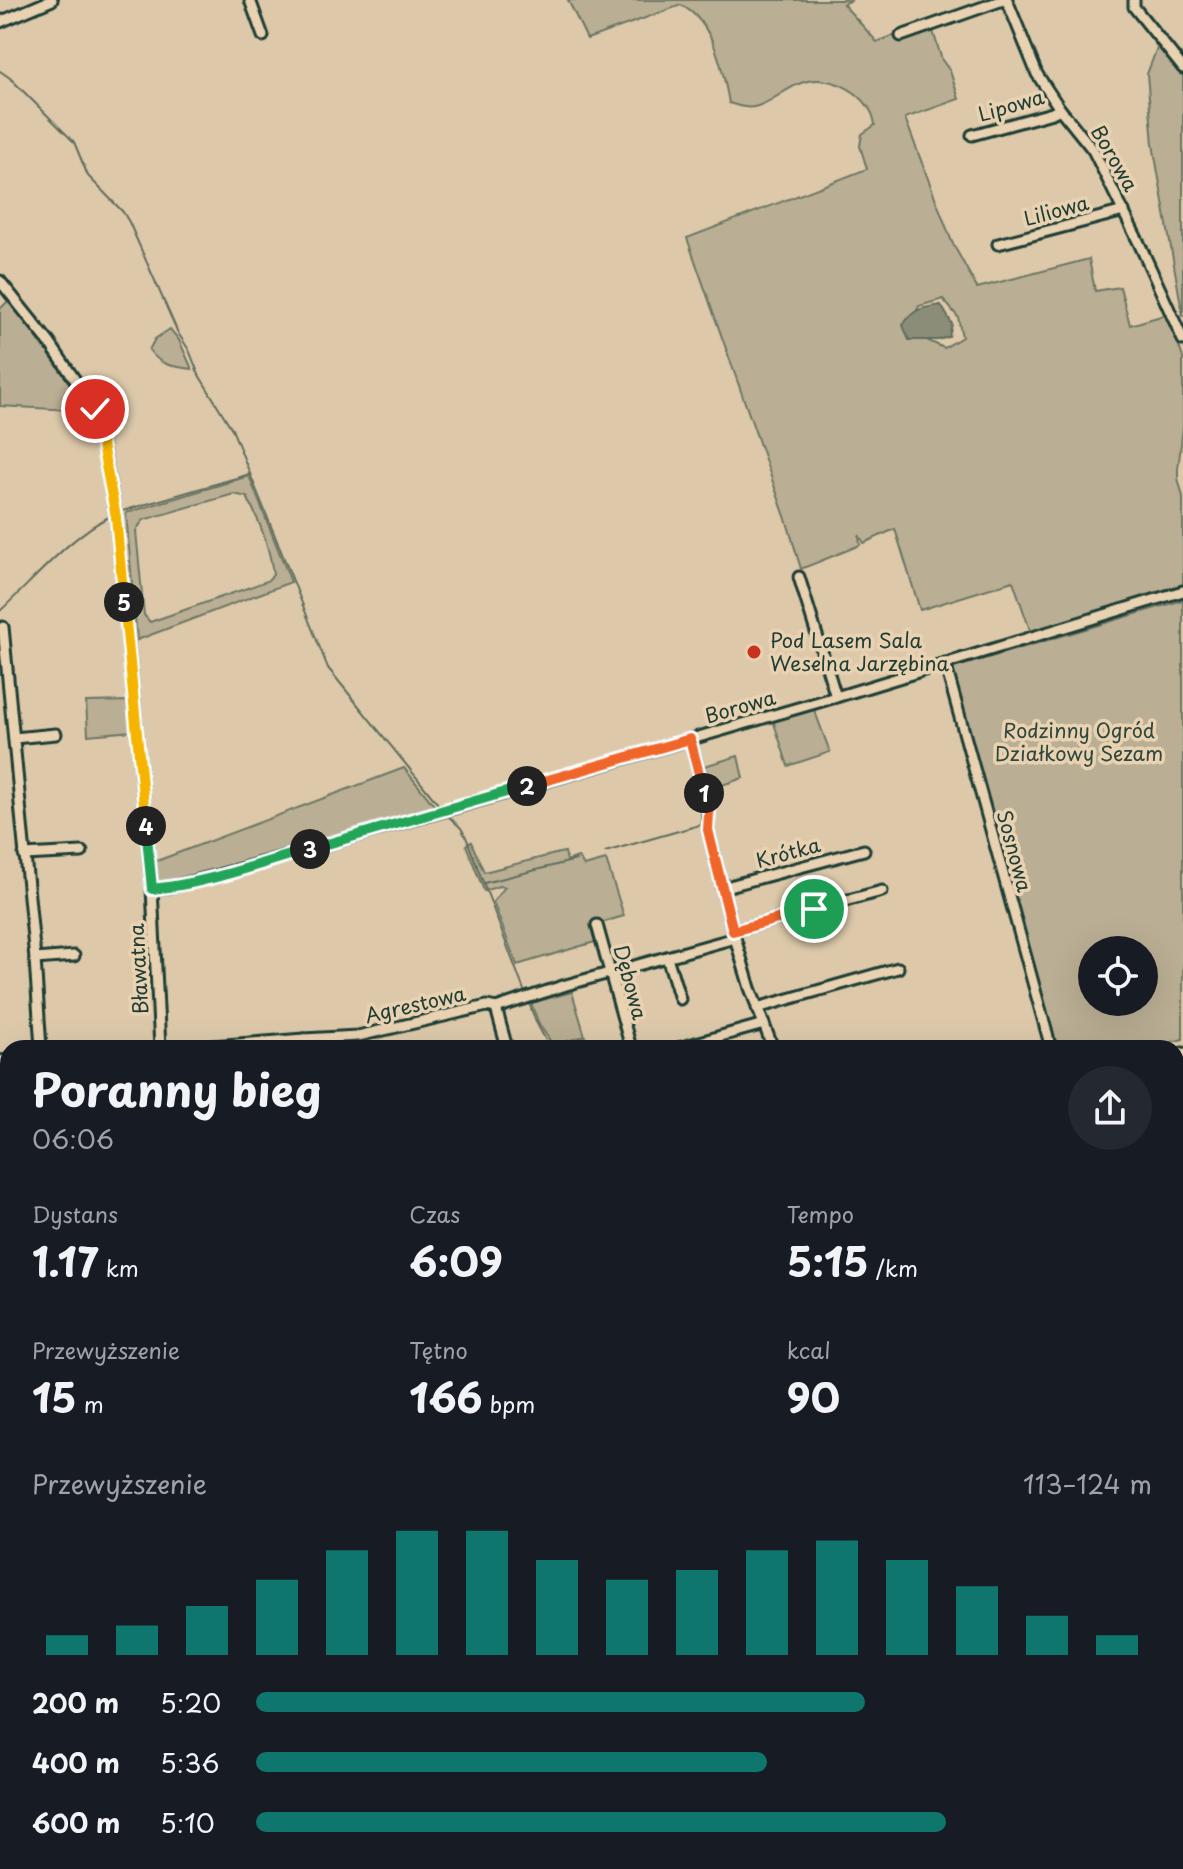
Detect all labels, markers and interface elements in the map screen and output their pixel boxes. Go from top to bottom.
street label: Lipowa [975,81,1048,129]
street label: Borowa [1084,119,1146,197]
street label: Liliowa [1020,187,1092,233]
pin [61,375,129,443]
icon: check [73,387,117,431]
pin: 5 [104,582,144,622]
text: 5 [117,585,131,618]
place label: Pod Lasem Sala Weselna Jarzębina [770,625,950,678]
marker: Pod Lasem Sala Weselna Jarzębina [745,643,763,661]
street label: Borowa [701,681,779,730]
park label: Rodzinny Ogród Działkowy Sezam [995,715,1163,768]
pin: 2 [507,766,547,806]
text: 2 [519,769,535,802]
pin: 1 [684,773,724,813]
text: 1 [699,776,709,809]
pin: 4 [126,806,166,846]
street label: Sosnowa [990,807,1040,896]
text: 4 [139,809,153,842]
pin: 3 [290,829,330,869]
street label: Krótka [752,829,824,875]
text: 3 [303,832,317,865]
pin [780,875,848,943]
icon: arrive [792,887,836,931]
street label: Bławatna [121,922,155,1015]
map controls [1078,936,1158,1016]
button: locate [1078,936,1158,1016]
street label: Dębowa [607,941,656,1023]
street label: Agrestowa [361,978,469,1030]
text: Poranny bieg [32,1056,321,1122]
button: share [1068,1066,1152,1150]
text: 06:06 [32,1119,114,1158]
text: Dystans [32,1197,118,1230]
text: Czas [409,1197,460,1230]
text: Tempo [787,1197,854,1230]
text: 1.17 [32,1230,99,1291]
text: 6:09 [409,1230,503,1291]
text: 5:15 [787,1230,869,1291]
text: km [99,1251,139,1284]
text: /km [869,1251,918,1284]
text: Przewyższenie [32,1333,180,1366]
text: Tętno [409,1333,468,1366]
text: kcal [787,1333,831,1366]
text: 15 [32,1366,77,1427]
text: 166 [409,1366,483,1427]
text: 90 [787,1366,840,1427]
text: m [77,1387,104,1420]
text: bpm [483,1387,535,1420]
text: Przewyższenie [32,1464,207,1503]
text: 113–124 m [1023,1464,1152,1503]
text: 200 m [32,1683,119,1722]
text: 5:20 [160,1683,221,1722]
text: 400 m [32,1743,120,1782]
text: 5:36 [160,1743,220,1782]
text: 600 m [32,1803,120,1842]
text: 5:10 [160,1803,215,1842]

